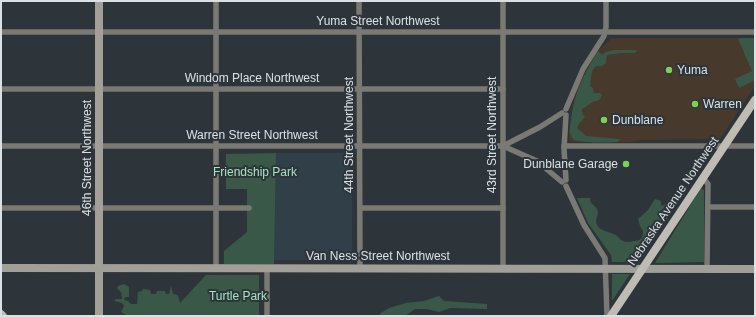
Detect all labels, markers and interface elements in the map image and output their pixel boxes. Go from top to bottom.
street label: Yuma Street Northwest [316,14,440,28]
place label: Yuma [677,63,708,77]
marker: Yuma [664,65,674,75]
street label: Windom Place Northwest [185,71,320,85]
street label: 44th Street Northwest [342,76,356,193]
street label: 43rd Street Northwest [485,76,499,193]
place label: Warren [703,97,742,111]
street label: 46th Street Northwest [80,99,94,216]
marker: Warren [690,99,700,109]
place label: Dunblane [612,113,664,127]
marker: Dunblane [599,115,609,125]
street label: Warren Street Northwest [186,128,318,142]
street label: Nebraska Avenue Northwest [625,134,722,268]
place label: Dunblane Garage [523,157,618,171]
marker: Dunblane Garage [621,159,631,169]
park label: Friendship Park [213,165,298,179]
street label: Van Ness Street Northwest [306,249,451,263]
park label: Turtle Park [209,289,268,303]

